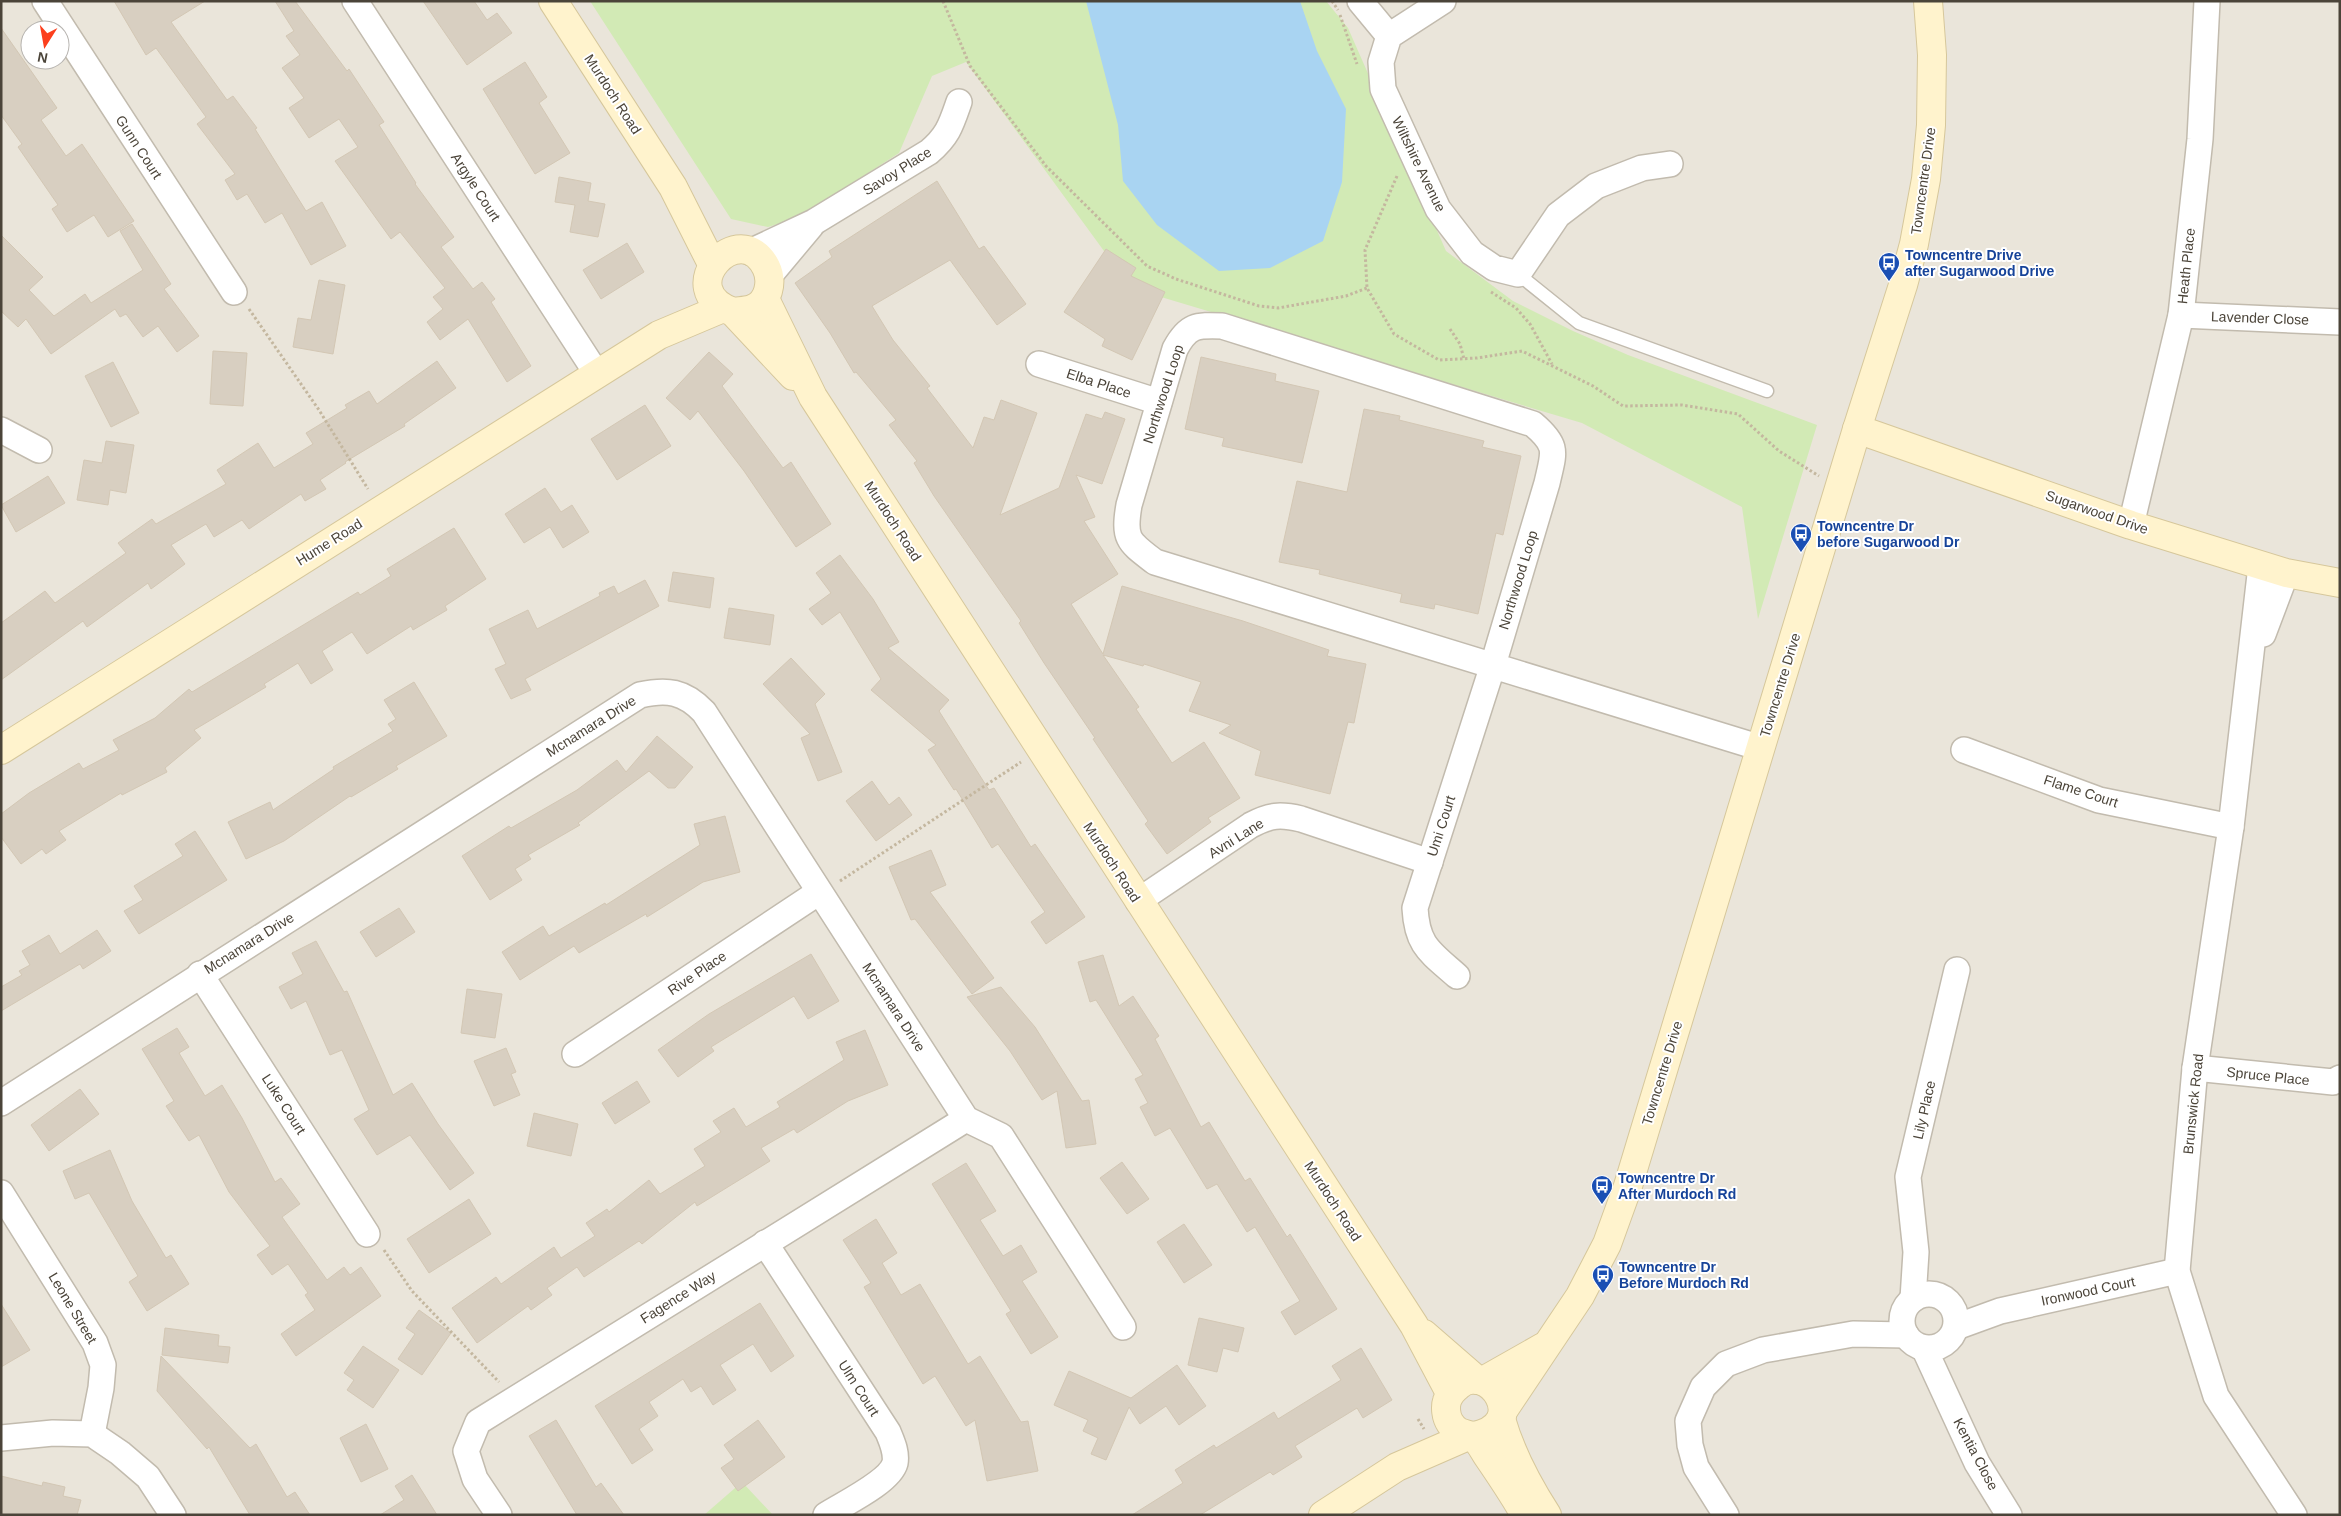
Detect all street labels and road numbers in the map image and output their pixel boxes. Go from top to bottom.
street label: Murdoch Road [581,51,645,137]
street label: Gunn Court [113,112,165,182]
street label: Wiltshire Avenue [1389,114,1449,214]
street label: Towncentre Drive [1908,126,1938,236]
street label: Savoy Place [860,143,934,198]
street label: Argyle Court [448,150,504,224]
street label: Heath Place [2174,227,2198,305]
street label: Lavender Close [2211,308,2309,328]
street label: Northwood Loop [1140,342,1187,445]
street label: Elba Place [1065,365,1133,401]
street label: Murdoch Road [861,478,925,564]
street label: Sugarwood Drive [2044,487,2151,537]
street label: Hume Road [293,515,365,569]
street label: Northwood Loop [1495,528,1541,631]
street label: Towncentre Drive [1757,631,1804,739]
street label: Mcnamara Drive [543,692,639,760]
street label: Flame Court [2042,771,2120,811]
street label: Umi Court [1424,793,1458,858]
street label: Avni Lane [1205,815,1267,861]
street label: Murdoch Road [1080,819,1144,905]
street label: Mcnamara Drive [201,909,297,977]
street label: Rive Place [665,948,729,998]
street label: Mcnamara Drive [859,960,929,1055]
street label: Towncentre Drive [1639,1019,1686,1127]
street label: Brunswick Road [2180,1053,2206,1155]
street label: Spruce Place [2226,1064,2310,1088]
street label: Luke Court [259,1071,309,1137]
street label: Lily Place [1909,1079,1939,1141]
street label: Murdoch Road [1301,1158,1365,1244]
street label: Fagence Way [637,1267,719,1327]
street label: Leone Street [45,1270,101,1347]
street label: Ironwood Court [2040,1273,2137,1309]
street label: Ulm Court [835,1357,883,1419]
street label: Kentia Close [1950,1415,2002,1493]

